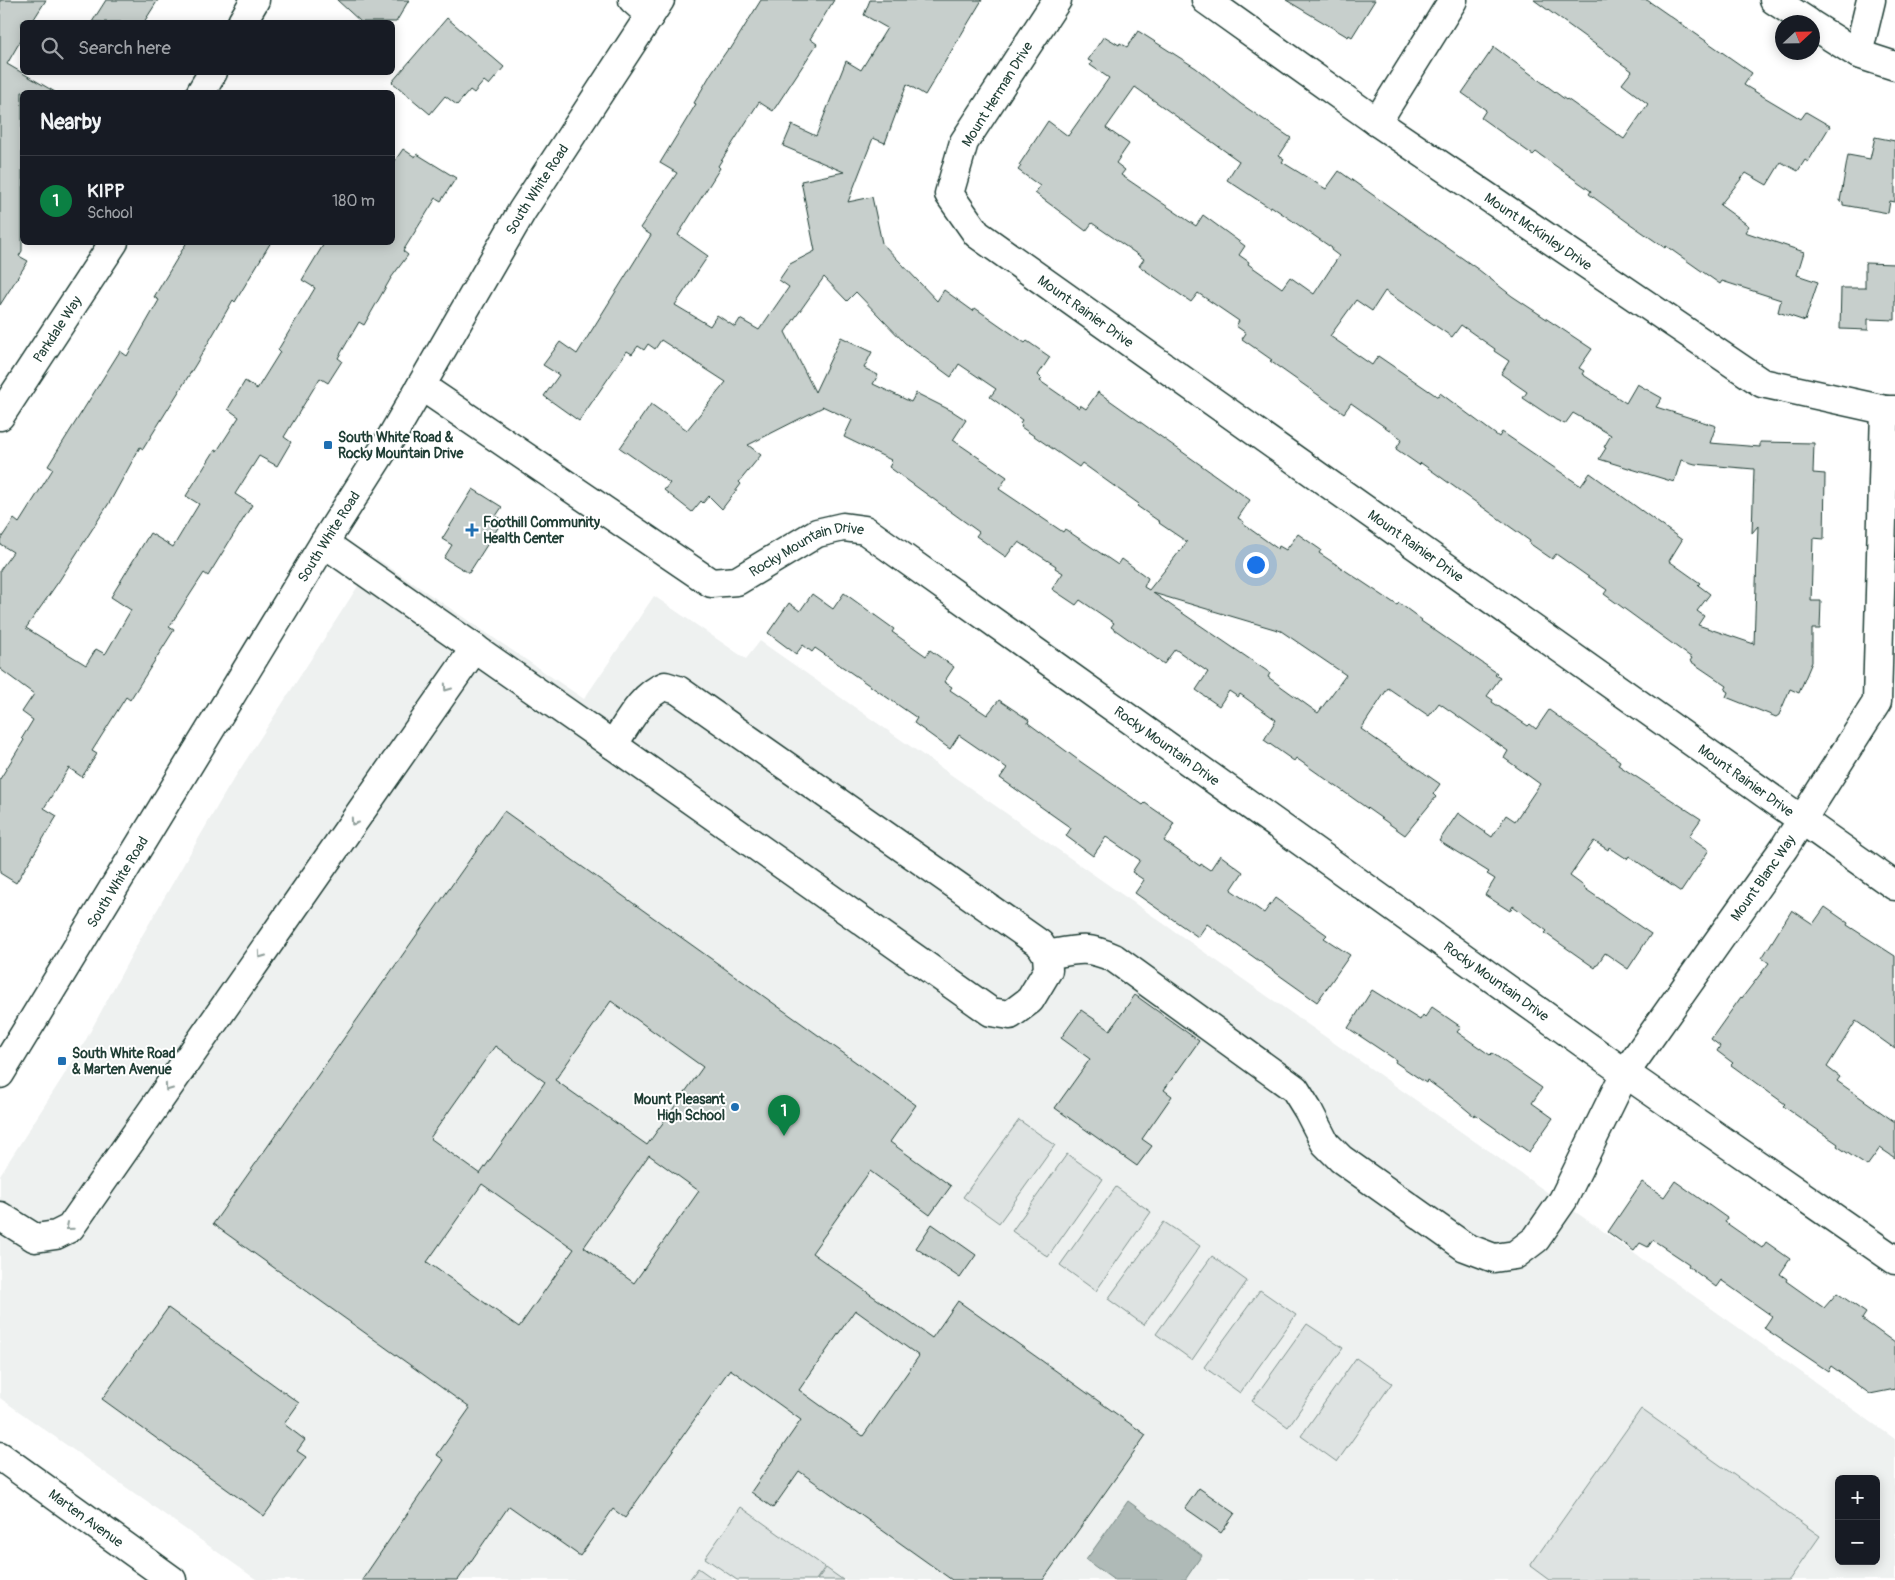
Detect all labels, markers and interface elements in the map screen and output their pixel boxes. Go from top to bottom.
north arrow [1775,15,1820,60]
search box [20,20,395,75]
icon: search [38,34,66,62]
text: Search here [78,36,171,60]
street label: Mount Herman Drive [958,39,1037,150]
text: Nearby [40,109,101,136]
street label: South White Road [502,141,572,238]
text: KIPP [87,179,125,203]
street label: Mount McKinley Drive [1481,189,1595,274]
text: 1 [53,191,59,211]
text: 180 m [332,191,375,211]
text: School [87,203,133,223]
street label: Mount Rainier Drive [1034,272,1137,351]
street label: Parkdale Way [30,293,85,366]
place label: South White Road & Rocky Mountain Drive [338,429,464,462]
marker: South White Road & Rocky Mountain Drive [322,439,334,451]
street label: South White Road [294,488,364,585]
street label: Mount Rainier Drive [1364,506,1467,586]
place label: Foothill Community Health Center [483,514,600,547]
street label: Rocky Mountain Drive [746,519,865,581]
marker: Foothill Community Health Center [465,523,479,537]
your location [1243,552,1269,578]
one-way arrow [444,682,453,692]
street label: Rocky Mountain Drive [1111,703,1223,790]
street label: Mount Rainier Drive [1695,741,1797,820]
one-way arrow [351,816,360,825]
street label: Mount Blanc Way [1727,832,1799,924]
street label: South White Road [83,833,152,931]
street label: Rocky Mountain Drive [1440,938,1552,1025]
one-way arrow [258,949,267,959]
place label: South White Road & Marten Avenue [72,1045,176,1078]
marker: South White Road & Marten Avenue [56,1055,68,1067]
one-way arrow [165,1082,174,1092]
place label: Mount Pleasant High School [634,1091,725,1124]
pin: 1 [768,1095,800,1136]
marker: Mount Pleasant High School [729,1101,741,1113]
one-way arrow [65,1221,74,1230]
map controls [1835,1475,1880,1565]
button: + [1835,1475,1880,1520]
street label: Marten Avenue [45,1486,126,1551]
button: − [1835,1520,1880,1565]

